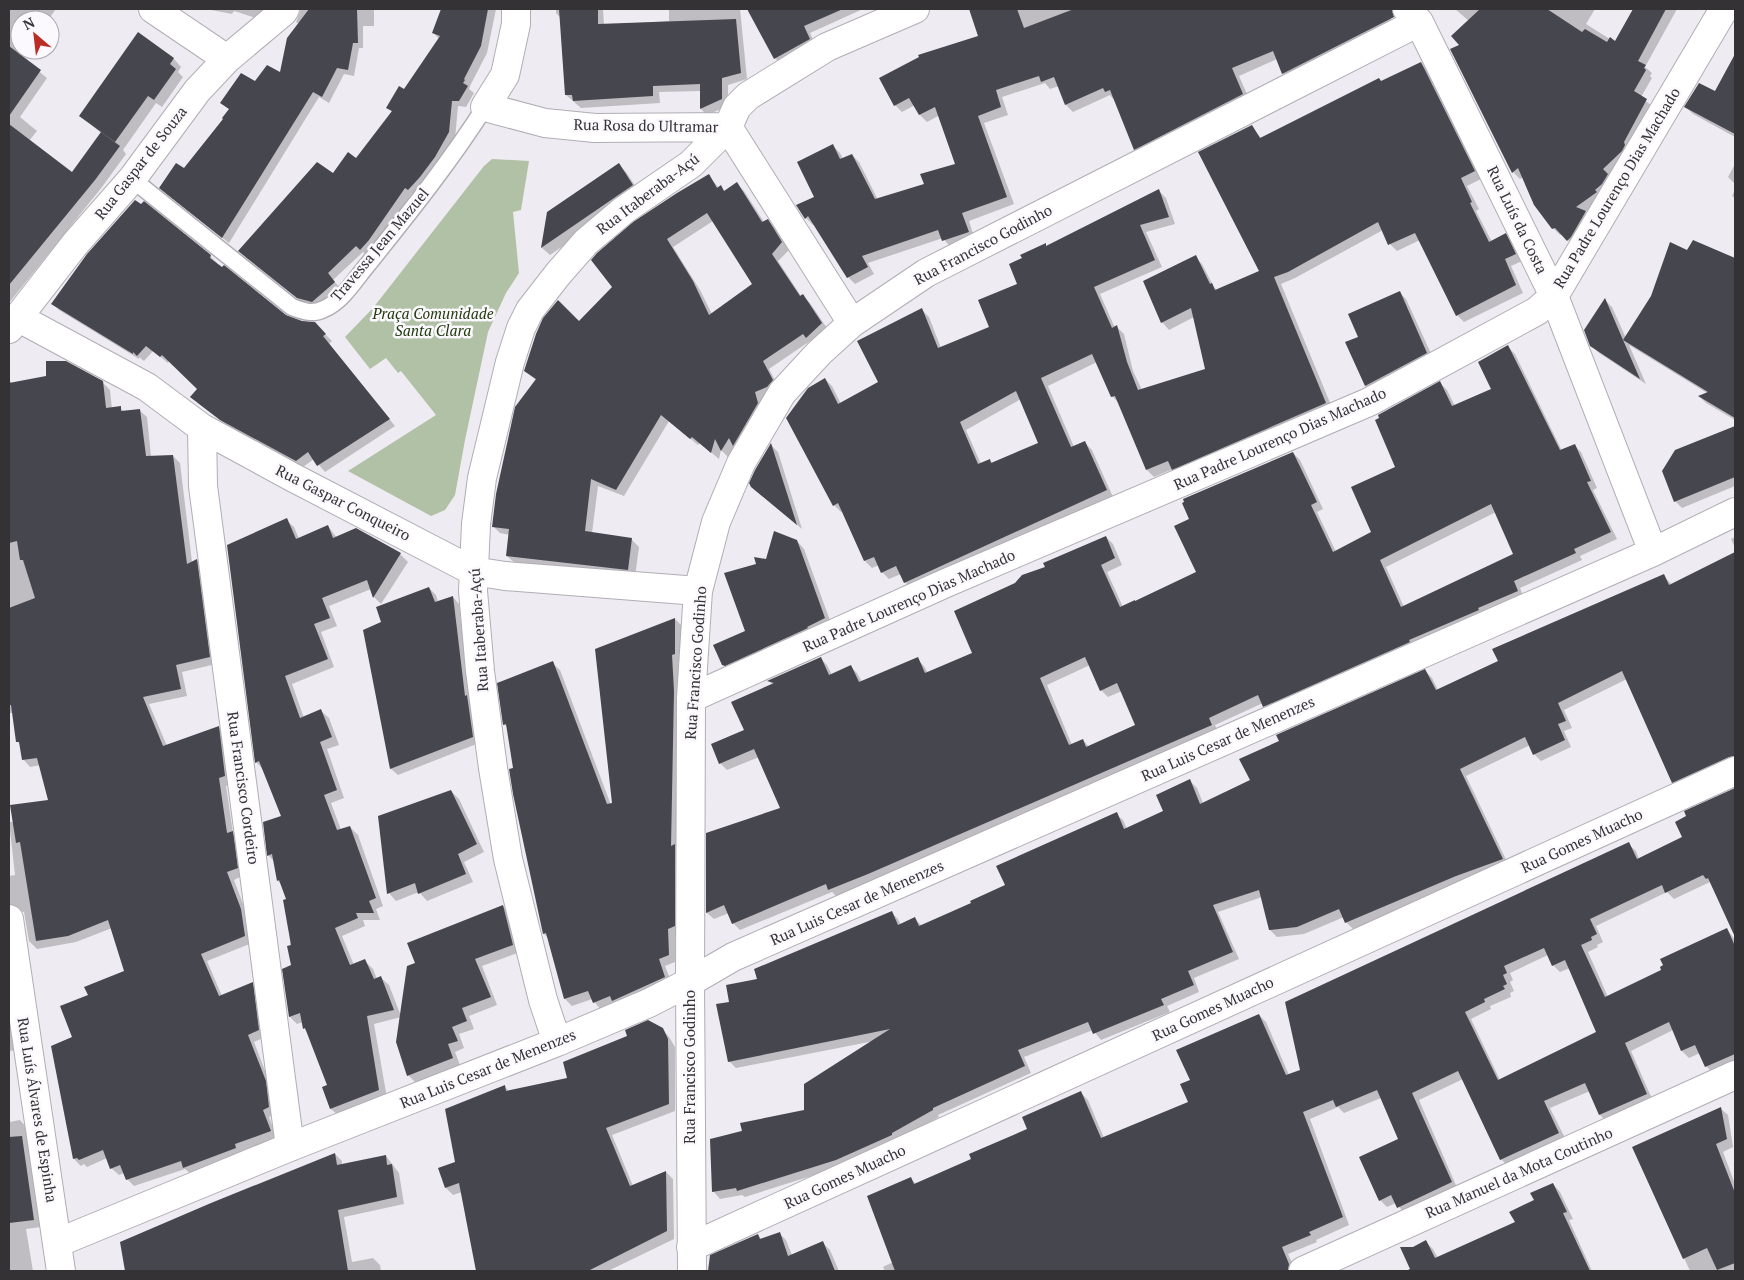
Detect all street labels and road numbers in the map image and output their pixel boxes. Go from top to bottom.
street label: Rua Padre Lourenço Dias Machado [1548,83,1684,291]
street label: Rua Gaspar de Souza [90,101,191,223]
street label: Rua Rosa do Ultramar [573,114,719,136]
street label: Rua Itaberaba-Açú [592,148,703,238]
street label: Rua Luís da Costa [1483,162,1553,277]
street label: Travessa Jean Mazuel [326,183,433,305]
street label: Rua Francisco Godinho [910,199,1055,289]
street label: Rua Padre Lourenço Dias Machado [1170,382,1389,494]
street label: Rua Gaspar Conqueiro [273,459,414,545]
street label: Rua Padre Lourenço Dias Machado [799,544,1018,656]
street label: Rua Itaberaba-Açú [464,567,492,692]
street label: Rua Francisco Godinho [680,585,710,740]
street label: Rua Luis Cesar de Menenzes [1138,691,1317,785]
street label: Rua Francisco Cordeiro [223,710,265,866]
street label: Rua Gomes Muacho [1518,803,1646,877]
street label: Rua Luis Cesar de Menenzes [767,855,946,949]
street label: Rua Gomes Muacho [1149,971,1277,1045]
street label: Rua Francisco Godinho [679,990,699,1144]
street label: Rua Luís Álvares de Espinha [13,1016,63,1204]
street label: Rua Luis Cesar de Menenzes [397,1024,578,1113]
street label: Rua Manuel da Mota Coutinho [1422,1122,1615,1222]
street label: Rua Gomes Muacho [781,1139,909,1213]

